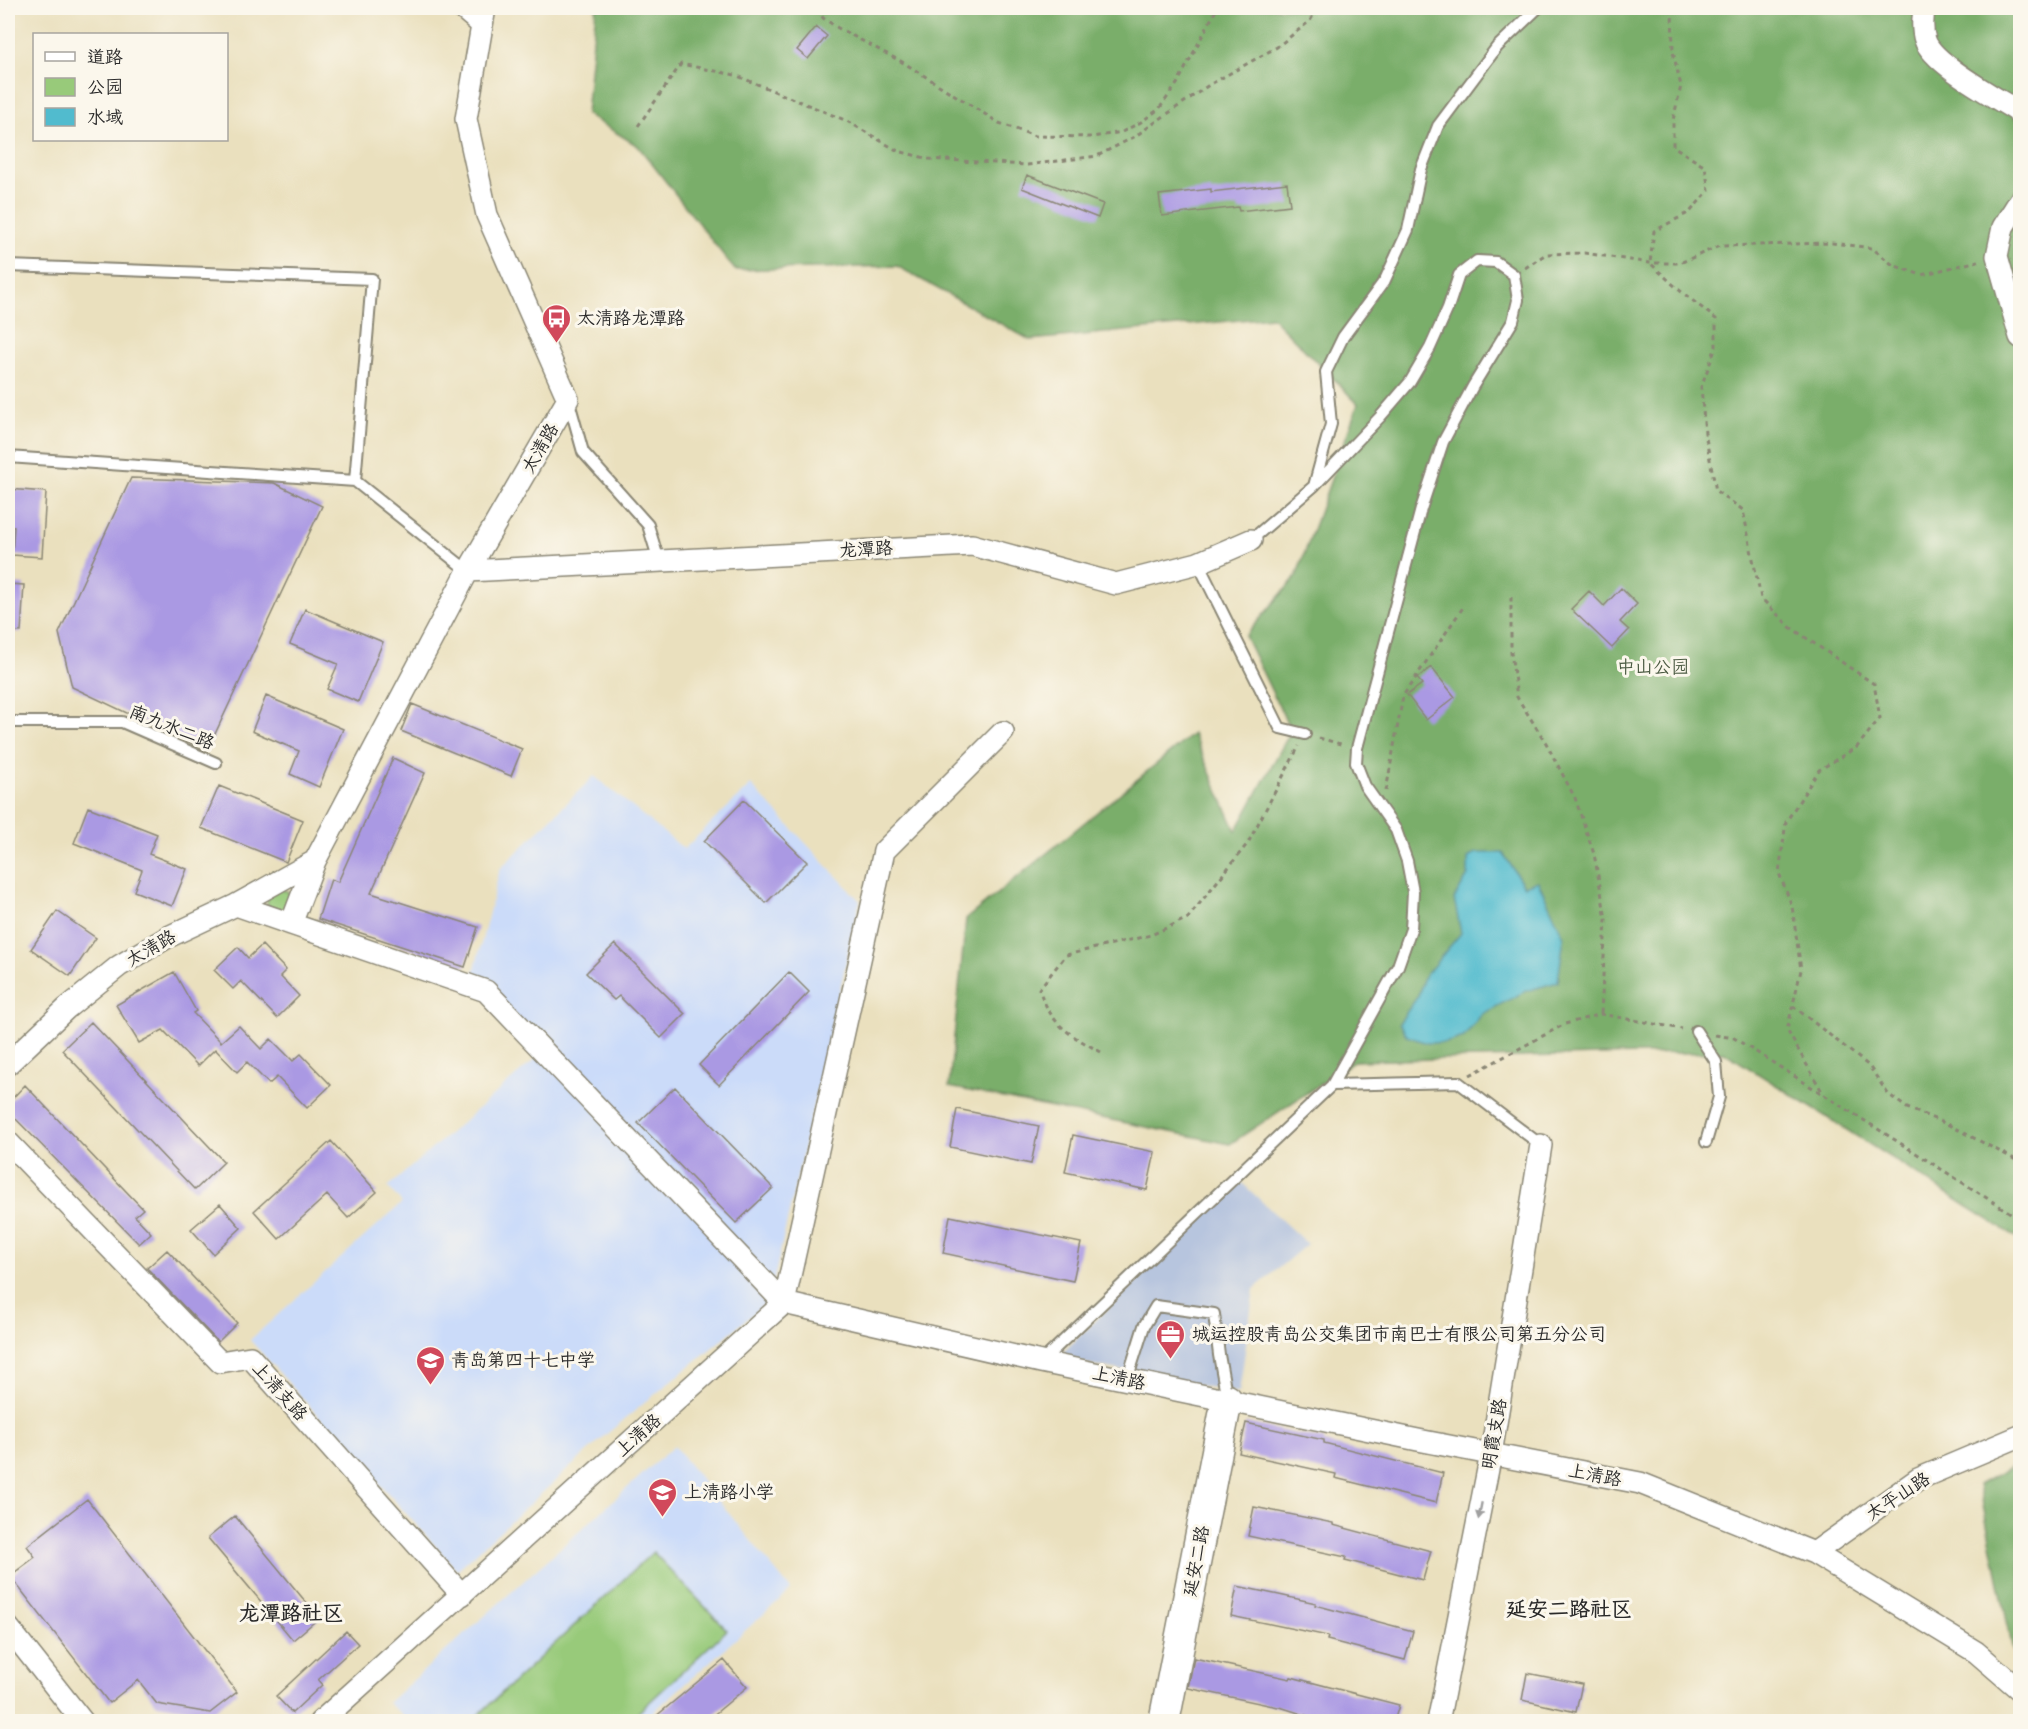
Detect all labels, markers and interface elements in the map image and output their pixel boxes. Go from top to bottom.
legend [33,33,228,141]
text: 道路 [87,47,123,68]
text: 公园 [87,77,123,98]
text: 水域 [87,107,123,128]
bus stop icon: 太清路龙潭路 [540,302,572,344]
place label: 太清路龙潭路 [577,308,685,329]
street label: 太清路 [518,420,563,477]
street label: 龙潭路 [839,538,894,561]
park label: 中山公园 [1617,657,1689,678]
street label: 南九水二路 [126,701,217,754]
street label: 太清路 [123,926,180,971]
office icon: 城运控股青岛公交集团市南巴士有限公司第五分公司 [1155,1318,1187,1360]
place label: 城运控股青岛公交集团市南巴士有限公司第五分公司 [1192,1324,1606,1345]
school or university icon: 青岛第四十七中学 [414,1344,446,1386]
place label: 青岛第四十七中学 [451,1350,595,1371]
street label: 上清支路 [248,1358,312,1425]
street label: 上清路 [1090,1363,1147,1394]
street label: 明霞支路 [1478,1397,1511,1471]
street label: 上清路 [611,1410,665,1461]
street label: 上清路 [1566,1460,1623,1491]
street label: 太平山路 [1862,1468,1934,1525]
school or university icon: 上清路小学 [647,1476,679,1518]
place label: 上清路小学 [684,1482,774,1503]
one-way arrow [1475,1502,1484,1521]
street label: 延安二路 [1179,1524,1214,1598]
district label: 延安二路社区 [1506,1597,1632,1622]
district label: 龙潭路社区 [239,1601,344,1626]

